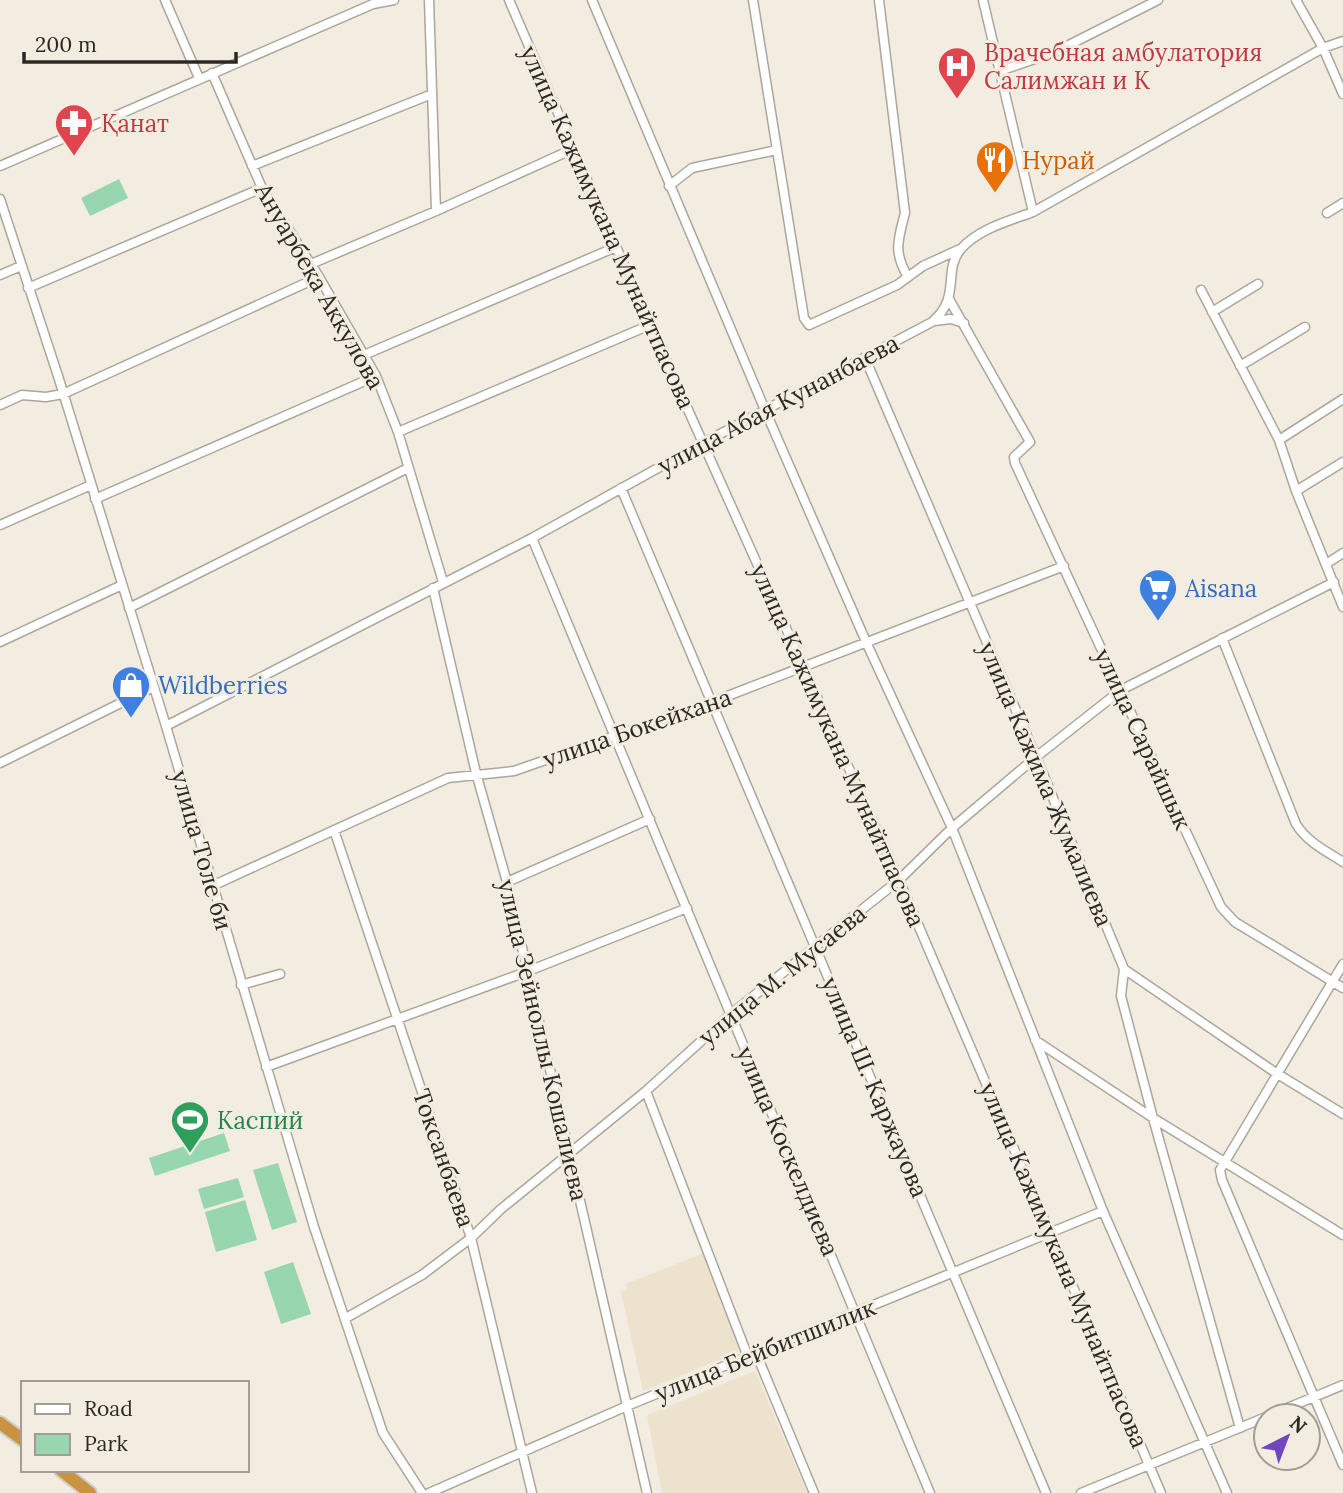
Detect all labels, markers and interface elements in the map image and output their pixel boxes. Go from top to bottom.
scale bar [24,21,236,65]
text: 200 m [35,31,97,58]
place label: Врачебная амбулатория Салимжан и К [984,37,1262,96]
street label: улица Кажимукана Мунайтпасова [514,40,702,414]
hospital icon: Врачебная амбулатория Салимжан и К [936,45,978,100]
pharmacy icon: Қанат [53,102,95,157]
place label: Қанат [101,108,169,139]
restaurant icon: Нурай [974,139,1016,194]
place label: Нурай [1022,145,1095,176]
street label: Ануарбека Аккулова [248,176,392,395]
street label: улица Абая Кунанбаева [652,327,904,481]
street label: улица Кажимукана Мунайтпасова [744,558,932,932]
supermarket icon: Aisana [1137,567,1179,622]
place label: Aisana [1184,573,1257,604]
street label: улица Кажима Жумалиева [972,637,1120,931]
street label: улица Сарайшык [1087,643,1199,835]
shop icon: Wildberries [110,664,152,719]
place label: Wildberries [158,670,288,701]
street label: улица Бокейхана [539,681,735,775]
street label: улица Толе би [164,766,240,934]
street label: улица Зейноллы Кошалиева [491,876,595,1204]
street label: улица М. Мусаева [692,898,872,1052]
street label: улица Ш. Каржауова [814,972,936,1202]
street label: улица Коскелдиева [730,1041,846,1261]
street label: улица Кажимукана Мунайтпасова [973,1077,1155,1453]
street label: Токсанбаева [406,1085,482,1231]
sports icon: Каспий [169,1099,211,1154]
place label: Каспий [217,1105,303,1136]
street label: улица Бейбитшилик [650,1291,880,1408]
legend [21,1381,248,1472]
text: Road [84,1395,133,1422]
north arrow [1252,1402,1322,1472]
text: N [1285,1411,1312,1438]
text: Park [84,1430,128,1457]

